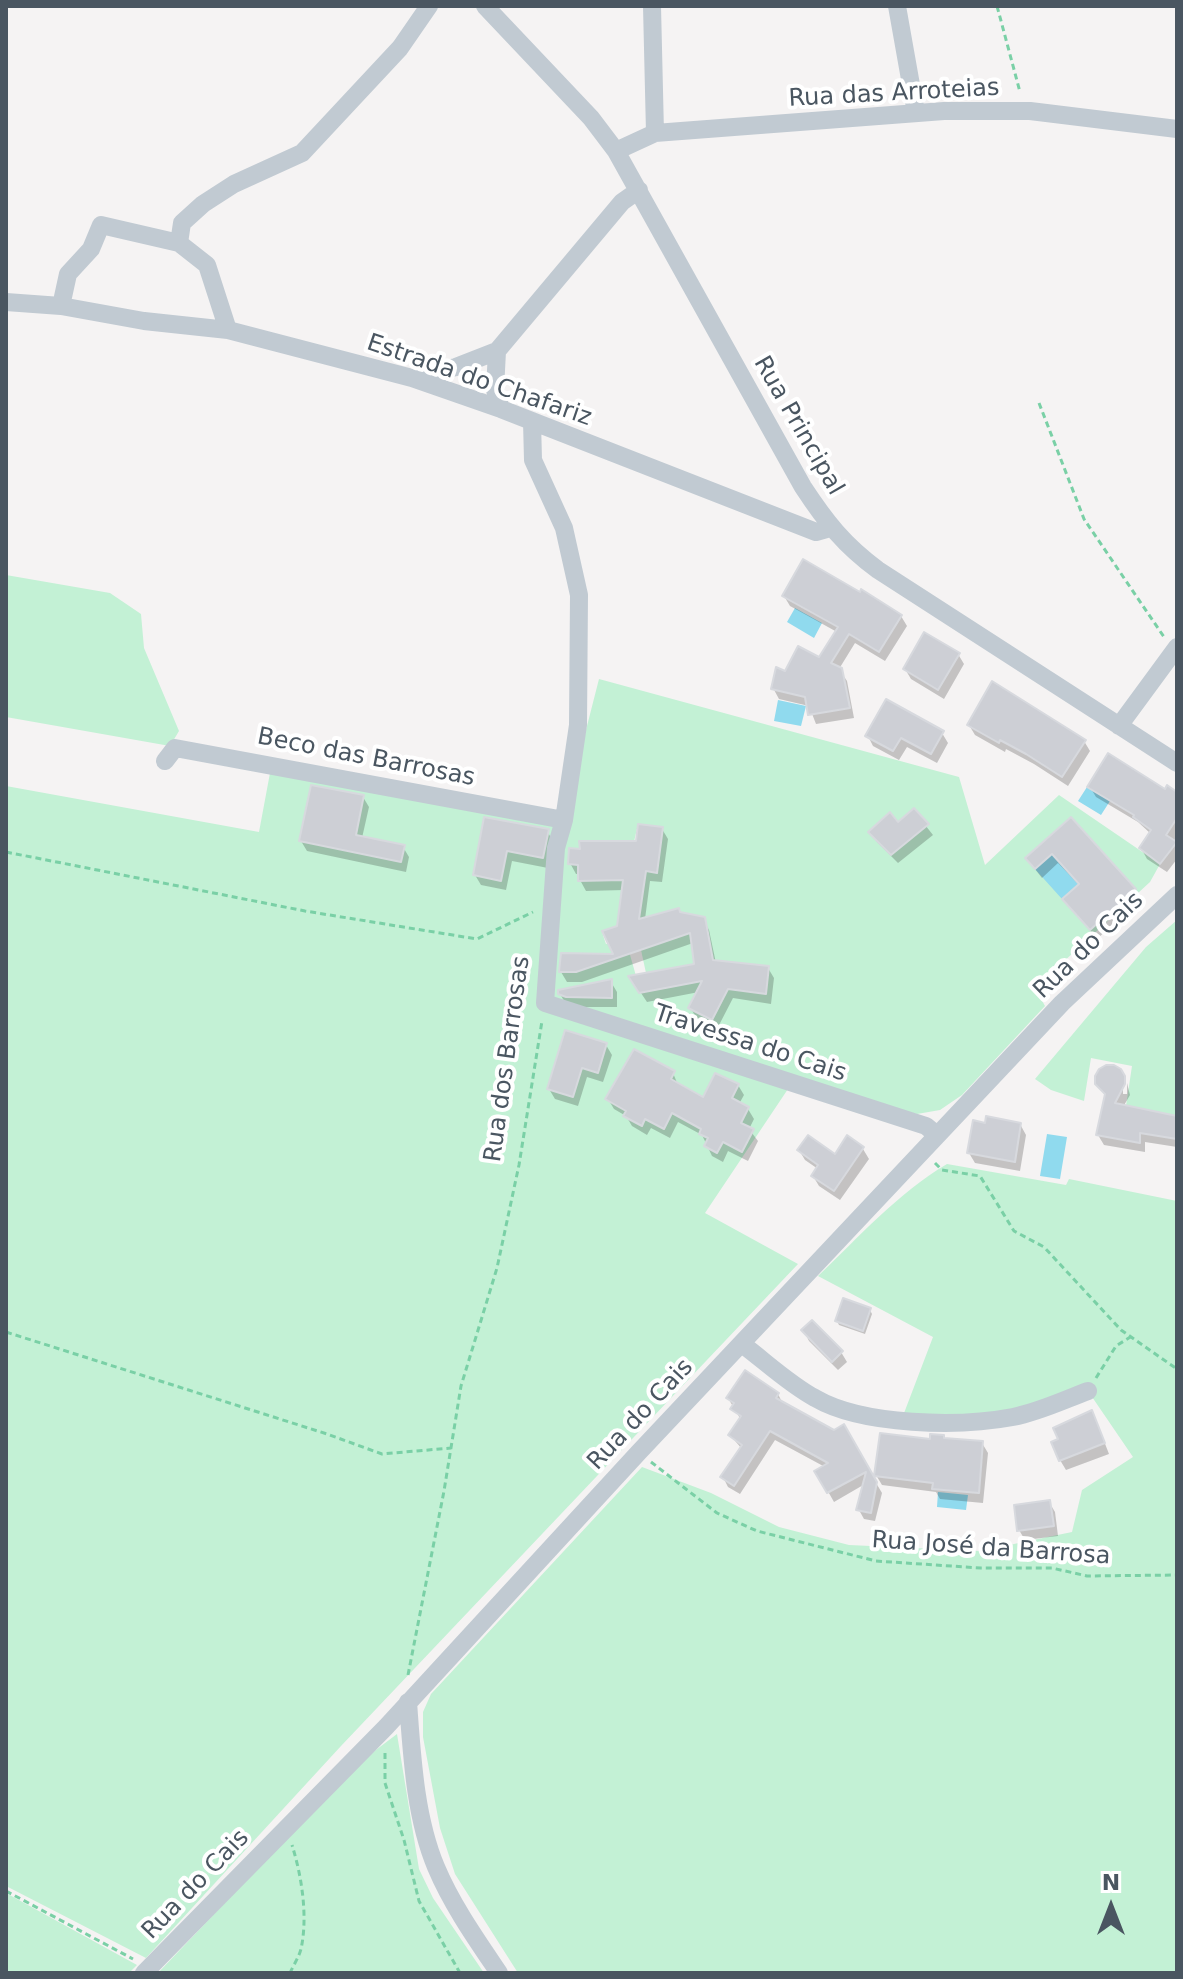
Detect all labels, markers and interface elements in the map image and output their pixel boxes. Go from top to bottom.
street label: Rua das Arroteias [788,74,1000,114]
street label: Estrada do Chafariz [363,329,595,433]
street label: Rua Principal [747,352,849,500]
street label: Beco das Barrosas [255,723,477,793]
street label: Rua do Cais [1028,887,1150,1005]
street label: Rua dos Barrosas [479,954,537,1164]
street label: Travessa do Cais [650,999,850,1089]
street label: Rua do Cais [582,1353,700,1477]
street label: Rua José da Barrosa [871,1526,1111,1572]
street label: Rua do Cais [137,1824,255,1946]
north arrow [1071,1867,1151,1947]
text: N [1102,1870,1120,1895]

